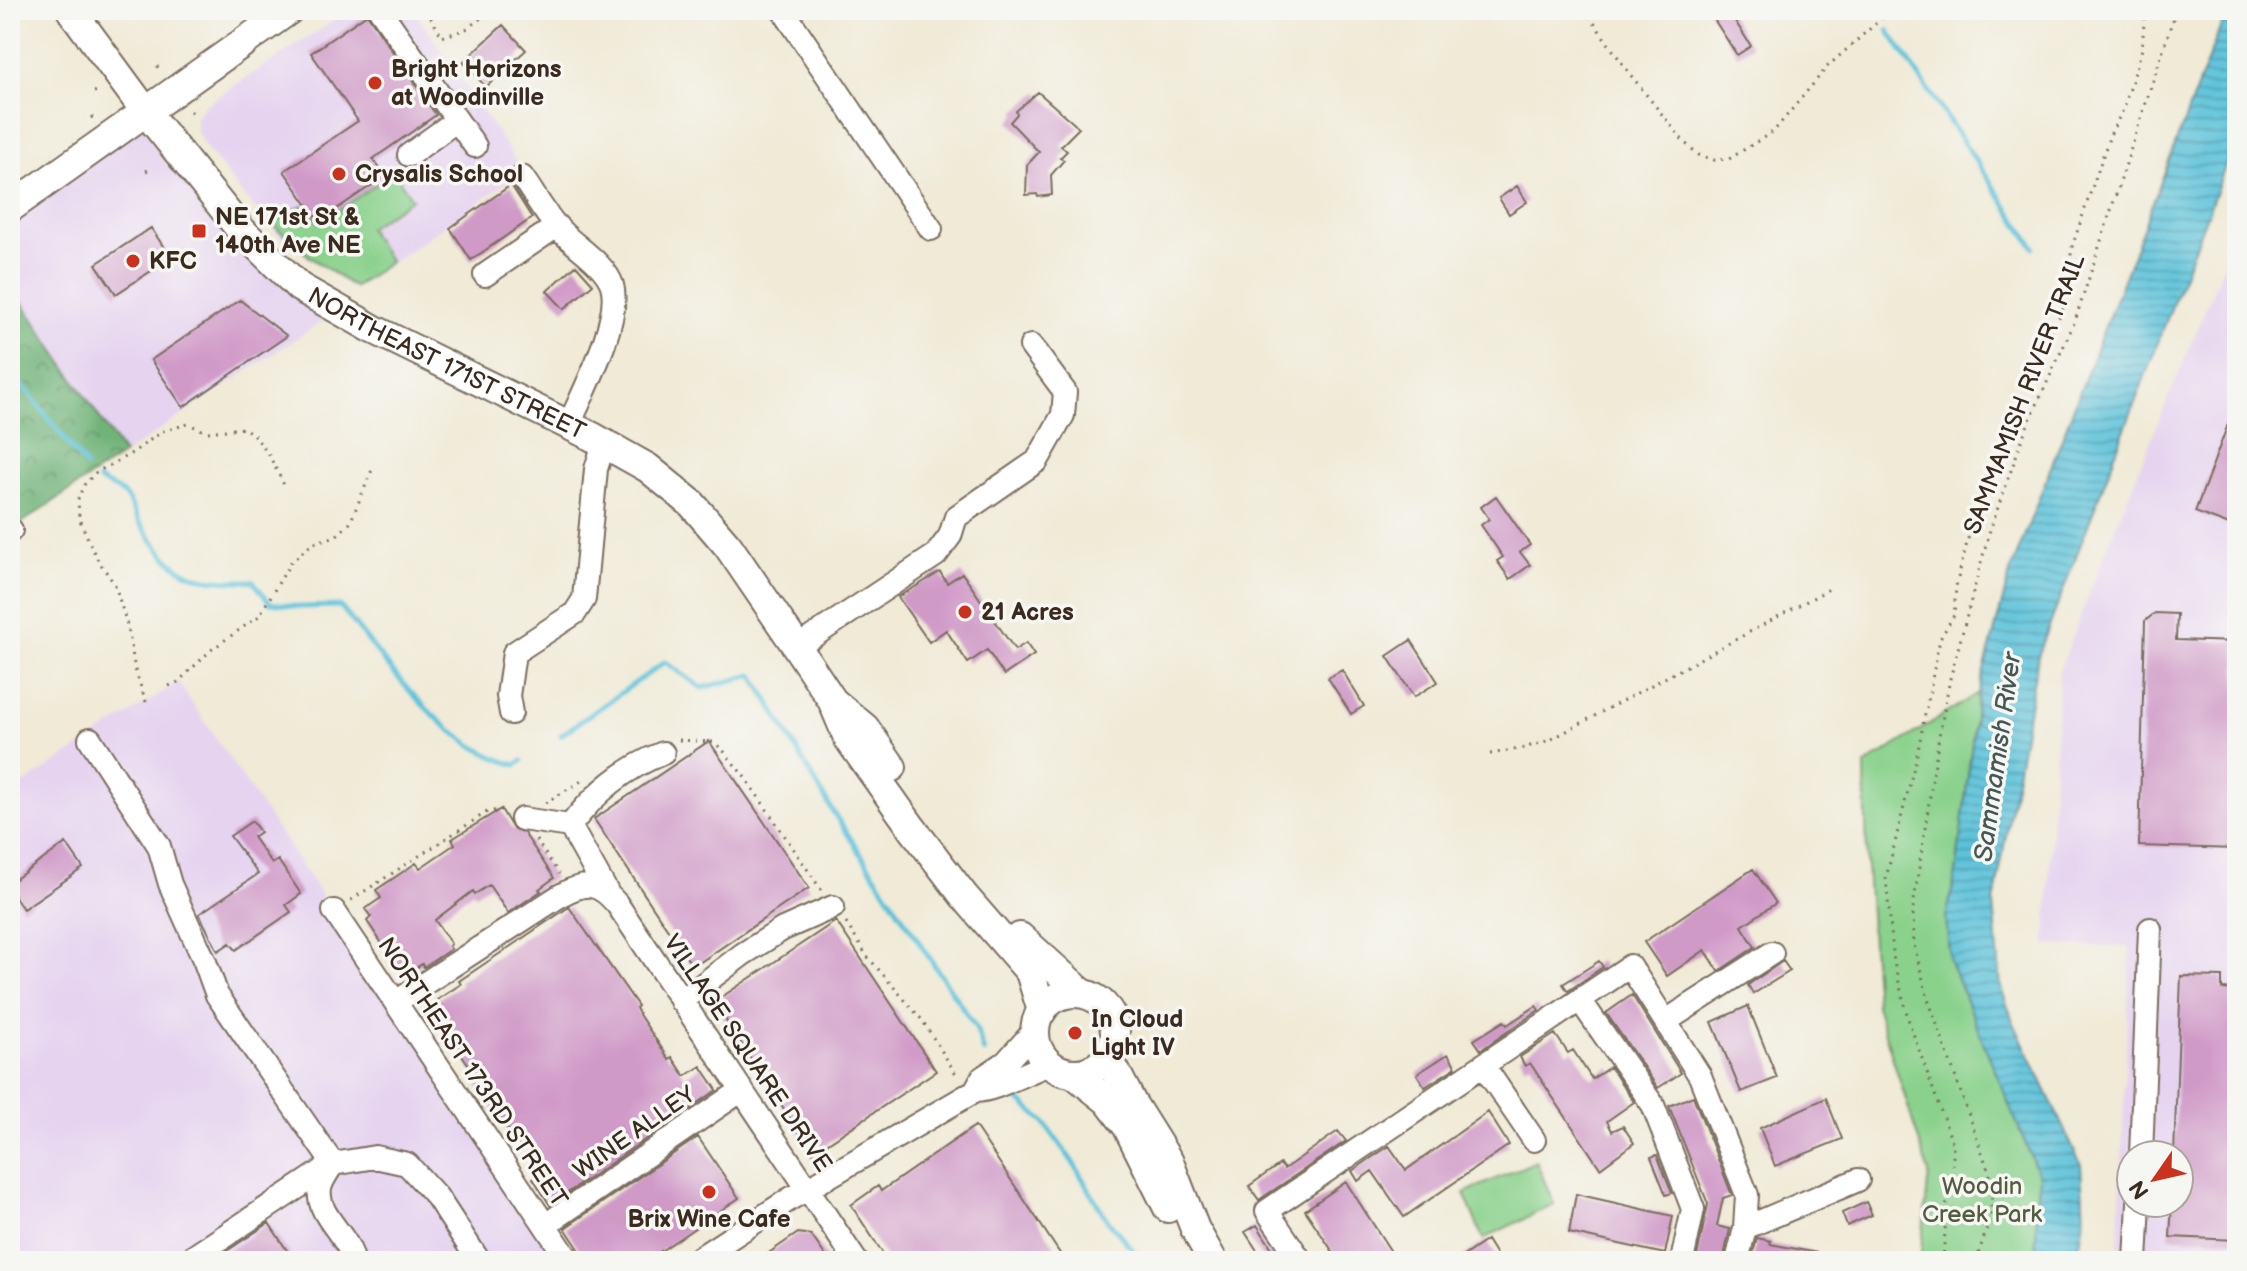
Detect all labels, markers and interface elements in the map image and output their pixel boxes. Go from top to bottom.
place label: Bright Horizons at Woodinville [391,55,562,112]
marker: Bright Horizons at Woodinville [366,74,384,92]
place label: Crysalis School [355,160,523,189]
marker: Crysalis School [330,165,348,183]
place label: NE 171st St & 140th Ave NE [215,203,361,260]
marker: NE 171st St & 140th Ave NE [190,222,208,240]
place label: KFC [149,247,197,276]
street label: SAMMAMISH RIVER TRAIL [1958,250,2091,538]
marker: KFC [124,252,142,270]
street label: NORTHEAST 171ST STREET [303,281,591,446]
place label: 21 Acres [981,598,1074,627]
marker: 21 Acres [956,603,974,621]
water label: Sammamish River [1968,649,2029,864]
street label: VILLAGE SQUARE DRIVE [657,929,838,1178]
street label: NORTHEAST 173RD STREET [371,932,574,1213]
place label: In Cloud Light IV [1091,1005,1183,1062]
marker: In Cloud Light IV [1066,1024,1084,1042]
street label: WINE ALLEY [568,1079,701,1185]
north arrow [2115,1139,2195,1219]
park label: Woodin Creek Park [1922,1172,2042,1229]
text: N [2124,1175,2155,1204]
marker: Brix Wine Cafe [700,1183,718,1201]
place label: Brix Wine Cafe [627,1205,791,1234]

